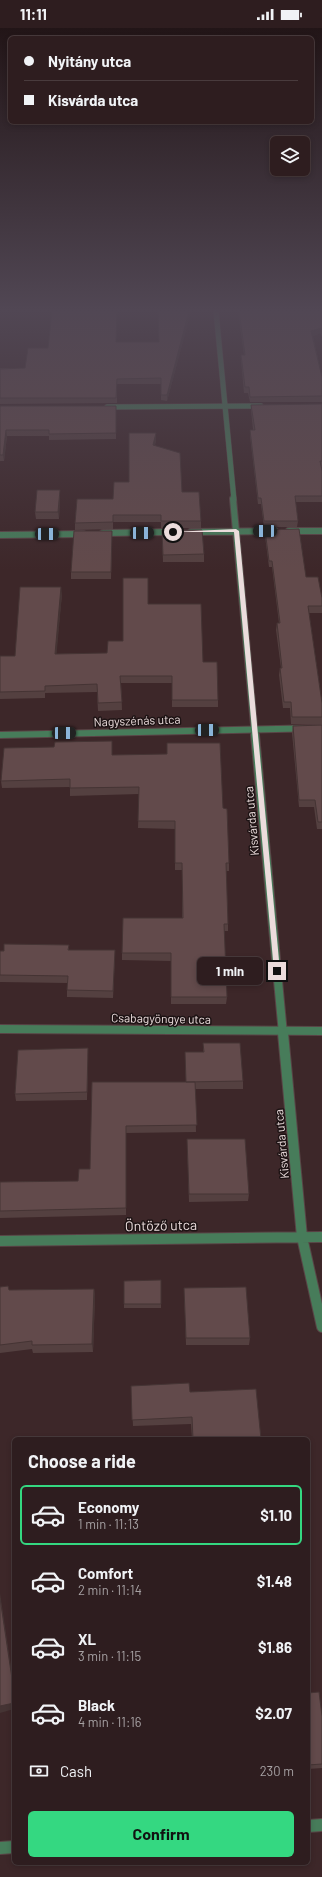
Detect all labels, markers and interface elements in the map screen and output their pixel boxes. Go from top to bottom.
text: 11:11 [20,5,47,23]
text: Nyitány utca [48,52,131,70]
text: Kisvárda utca [48,91,138,109]
map controls [270,136,310,176]
button: layers [270,136,310,176]
route start [164,523,182,541]
car [253,525,277,537]
car [130,527,154,539]
car [35,528,59,540]
street label: Nagyszénás utca [93,711,181,729]
car [195,724,219,736]
car [52,727,76,739]
street label: Kisvárda utca [241,786,261,856]
callout: 1 min [197,957,263,985]
route end [268,962,286,980]
text: 1 min [216,963,244,979]
street label: Csabagyöngye utca [111,1010,211,1026]
street label: Kisvárda utca [271,1109,291,1179]
street label: Öntöző utca [125,1216,197,1234]
text: Choose a ride [28,1450,136,1472]
icon: car [30,1497,66,1533]
text: Economy [78,1498,139,1516]
text: $1.10 [260,1506,292,1524]
text: 1 min · 11:13 [78,1516,139,1532]
icon: car [30,1563,66,1599]
text: Comfort [78,1564,133,1582]
text: $1.48 [257,1572,292,1590]
text: 2 min · 11:14 [78,1582,142,1598]
icon: car [30,1629,66,1665]
text: XL [78,1630,96,1648]
text: $1.86 [258,1638,292,1656]
text: 3 min · 11:15 [78,1648,141,1664]
icon: car [30,1695,66,1731]
text: Black [78,1696,115,1714]
text: $2.07 [255,1704,292,1722]
text: 4 min · 11:16 [78,1714,142,1730]
icon: cash [28,1760,50,1782]
text: Cash [60,1762,92,1780]
text: 230 m [260,1763,294,1779]
button: Confirm [28,1811,294,1857]

